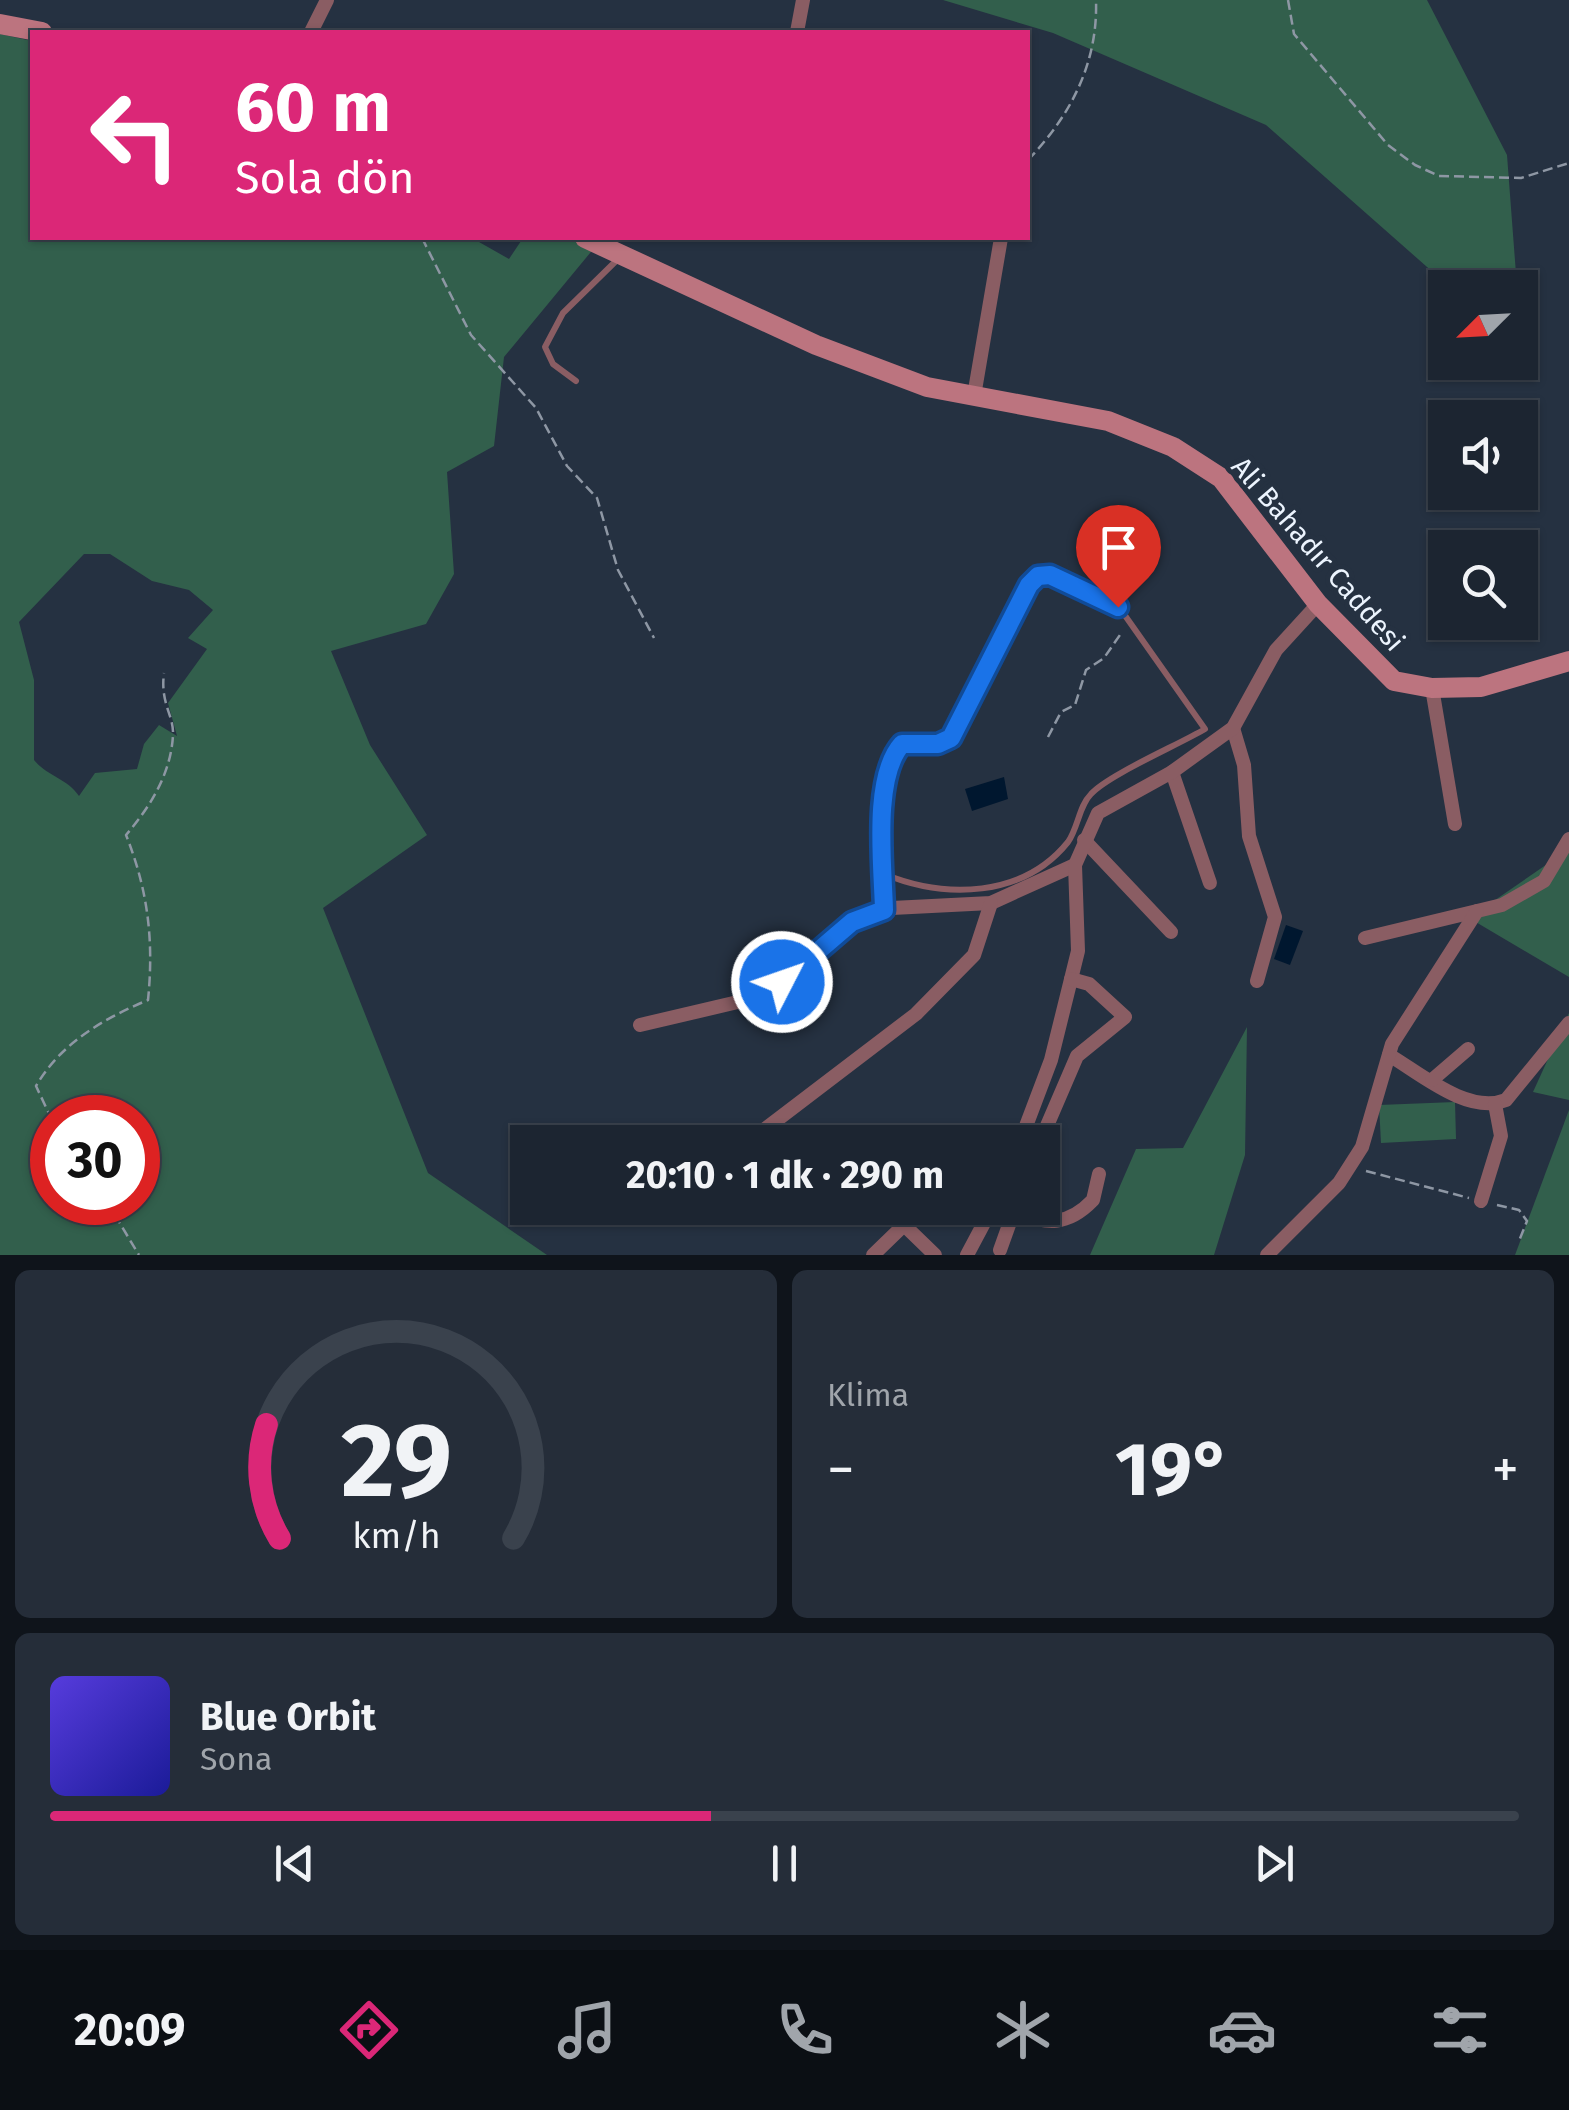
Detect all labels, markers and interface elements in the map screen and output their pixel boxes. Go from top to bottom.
text: 60 m [235,66,391,150]
icon: left [70,70,200,200]
text: Sola dön [235,151,415,205]
north arrow [1428,270,1538,380]
map controls [1428,270,1538,640]
button: sound [1428,400,1538,510]
street label: Ali Bahadır Caddesi [1225,450,1411,658]
pin [1076,505,1161,608]
icon: arrive [1091,520,1146,575]
button: search [1428,530,1538,640]
position arrow [730,930,834,1034]
speed limit sign: 30 [30,1095,160,1225]
text: 20:10 · 1 dk · 290 m [626,1152,944,1198]
text: Klima [827,1376,909,1414]
text: 29 [341,1399,451,1524]
text: 19° [1115,1425,1231,1515]
text: − [827,1437,855,1503]
text: + [1492,1437,1519,1503]
text: km/h [352,1515,440,1557]
text: Blue Orbit [200,1694,376,1740]
text: Sona [200,1740,272,1778]
icon: previous [267,1836,322,1891]
icon: pause [757,1836,812,1891]
icon: next [1247,1836,1302,1891]
icon: directions [334,1995,404,2065]
icon: music [552,1995,622,2065]
icon: phone [770,1995,840,2065]
icon: climate [988,1995,1058,2065]
icon: car [1207,1995,1277,2065]
icon: filters [1425,1995,1495,2065]
text: 20:09 [74,2003,186,2057]

